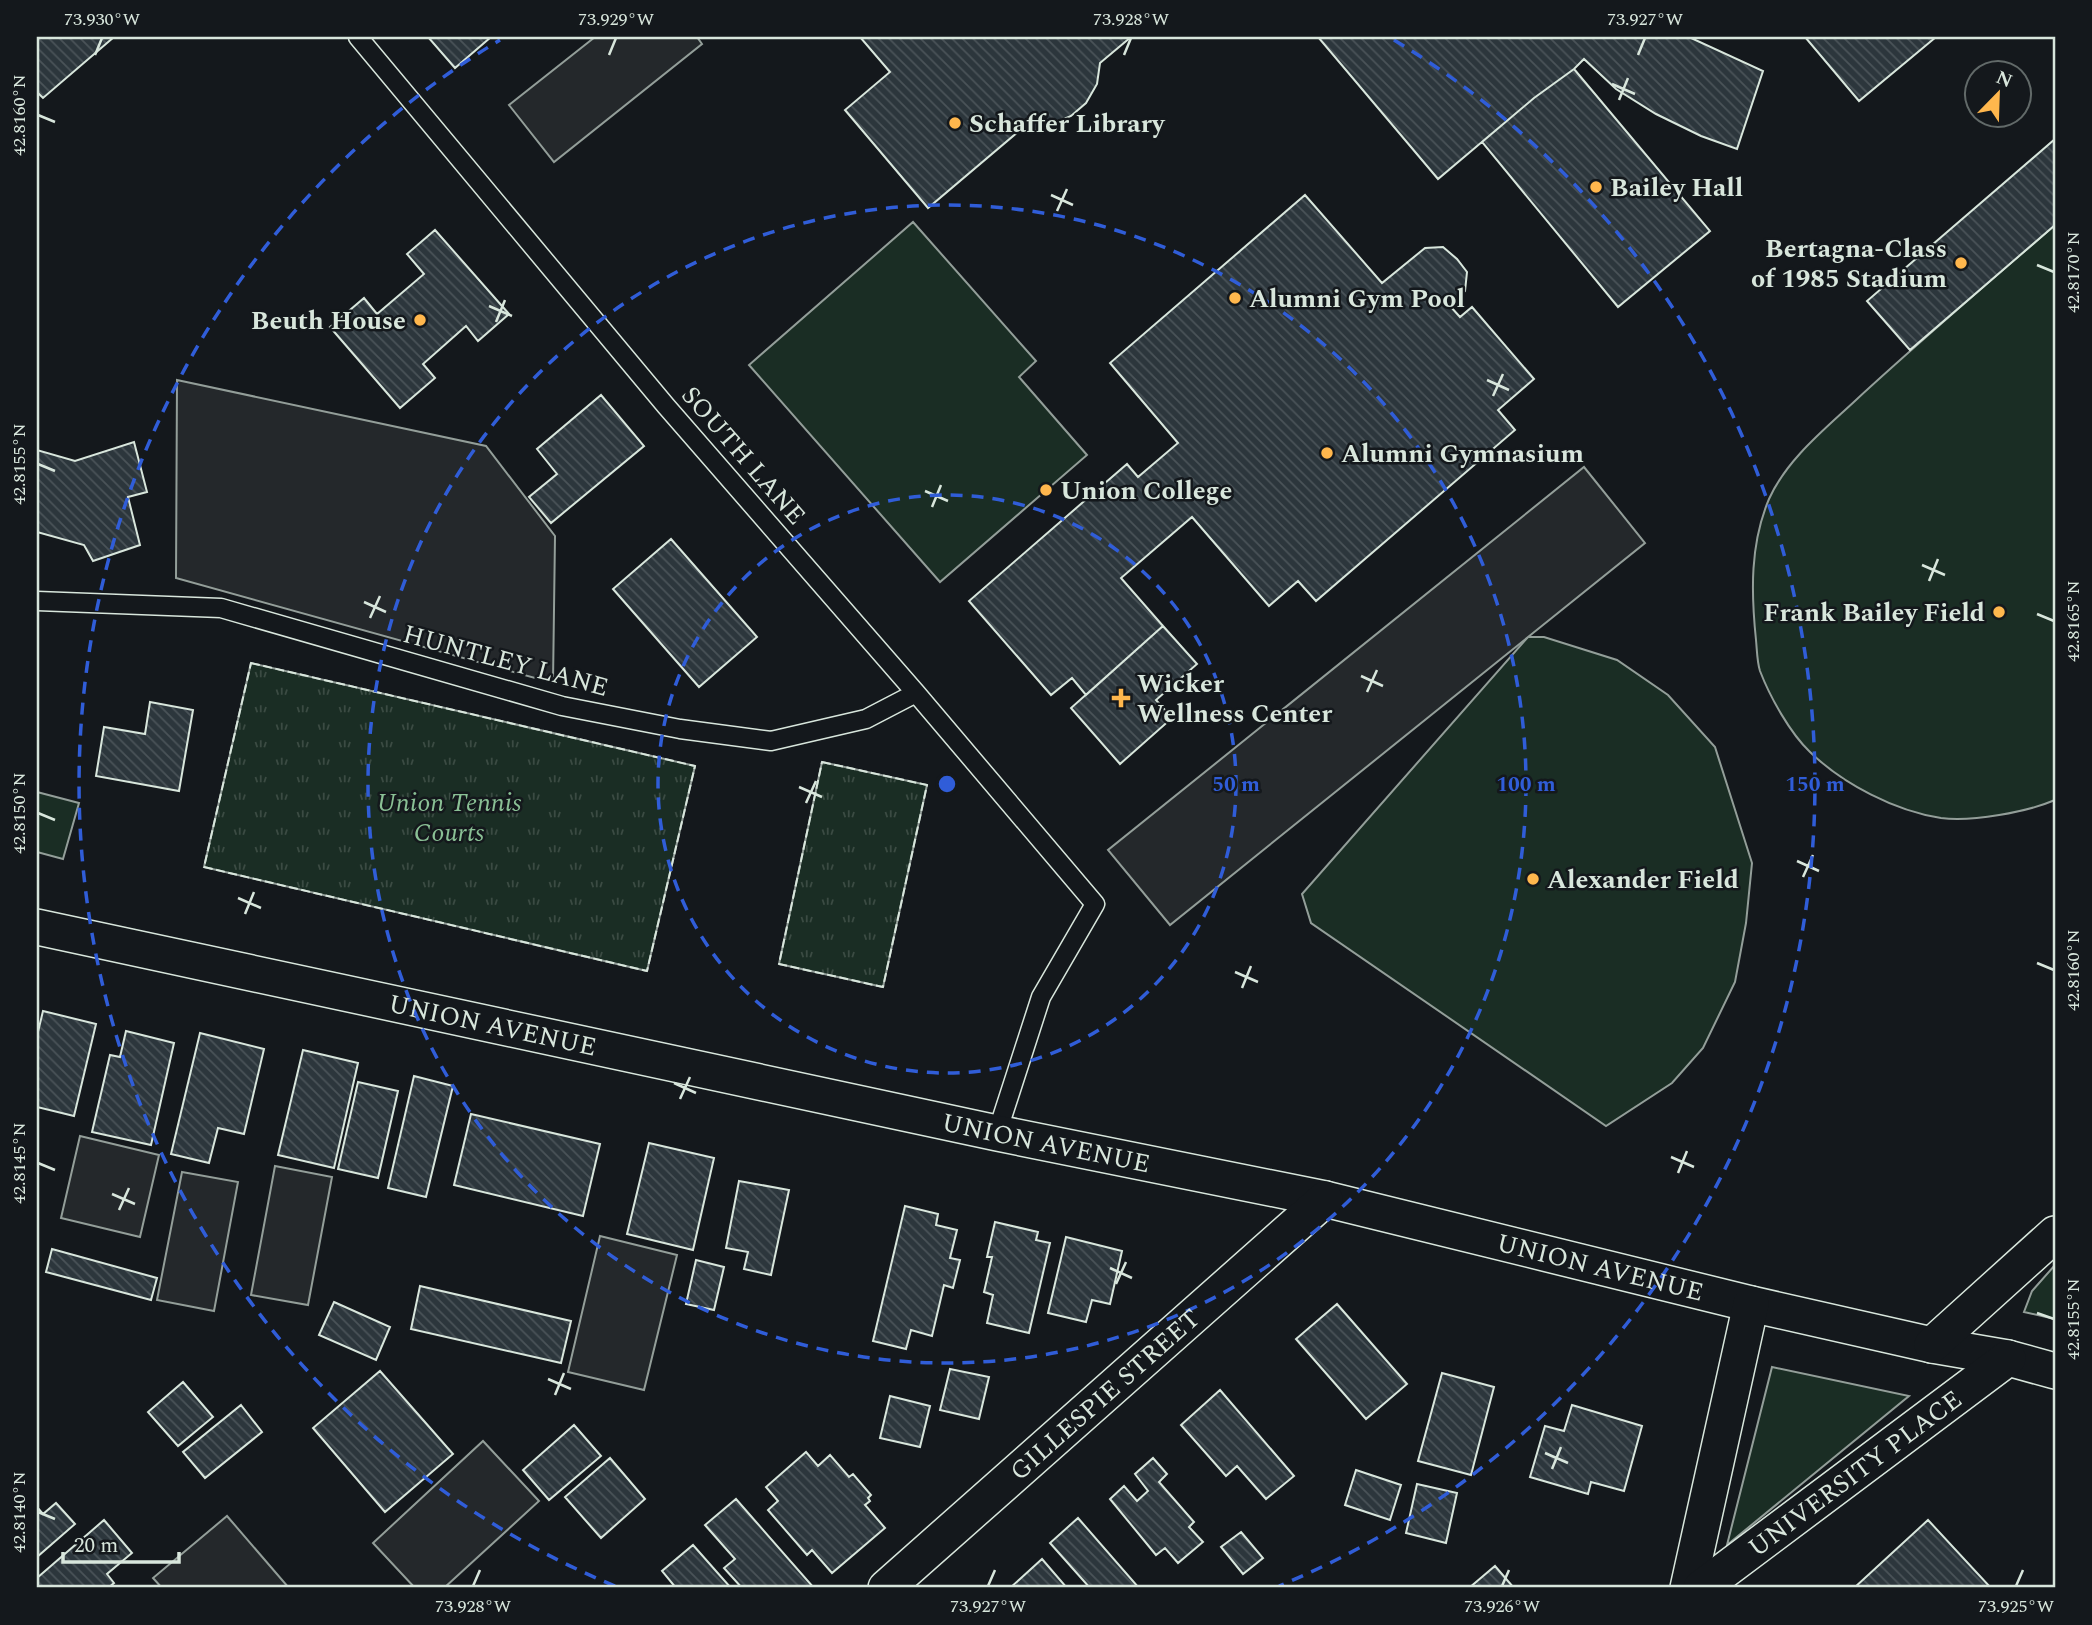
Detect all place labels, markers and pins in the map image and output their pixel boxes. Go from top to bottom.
place label: Schaffer Library [969,104,1166,144]
marker: Schaffer Library [947,115,963,131]
place label: Bailey Hall [1610,168,1743,208]
marker: Bailey Hall [1588,179,1604,195]
place label: Bertagna-Class of 1985 Stadium [1751,229,1947,299]
marker: Bertagna-Class of 1985 Stadium [1953,255,1969,271]
place label: Alumni Gym Pool [1249,279,1465,319]
marker: Alumni Gym Pool [1227,290,1243,306]
place label: Beuth House [251,301,406,341]
marker: Beuth House [412,312,428,328]
place label: Alumni Gymnasium [1341,434,1584,474]
marker: Alumni Gymnasium [1319,445,1335,461]
place label: Union College [1060,471,1232,511]
marker: Union College [1038,482,1054,498]
place label: Frank Bailey Field [1763,593,1985,633]
marker: Frank Bailey Field [1991,604,2007,620]
place label: Wicker Wellness Center [1137,664,1333,734]
marker: Wicker Wellness Center [1111,688,1131,708]
centre of rings [935,772,959,796]
place label: Alexander Field [1547,860,1739,900]
marker: Alexander Field [1525,871,1541,887]

